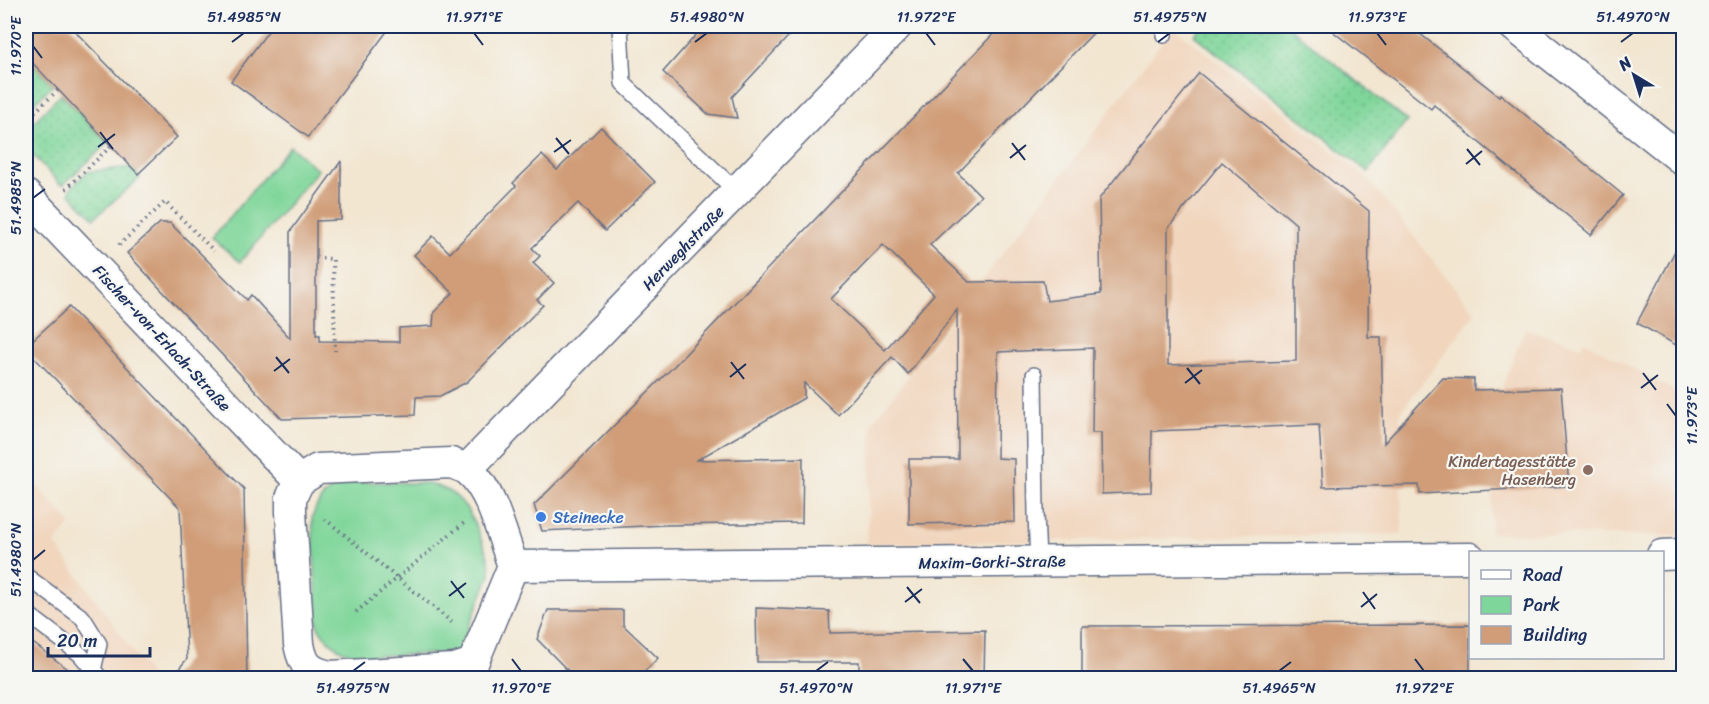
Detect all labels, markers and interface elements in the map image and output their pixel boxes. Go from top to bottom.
text: 51.4985°N [207,4,281,30]
text: 11.971°E [446,4,504,30]
text: 51.4980°N [670,4,745,30]
text: 11.972°E [897,4,957,30]
text: 51.4975°N [1133,4,1207,30]
text: 11.973°E [1348,4,1408,30]
text: 51.4970°N [1596,4,1670,30]
text: 11.970°E [3,15,29,76]
north arrow [1604,45,1664,105]
text: N [1611,48,1639,79]
text: 51.4985°N [3,161,29,235]
street label: Herweghstraße [635,199,731,297]
street label: Fischer-von-Erlach-Straße [85,257,239,419]
text: 11.973°E [1679,385,1705,445]
place label: Kindertagesstätte Hasenberg [1448,447,1576,494]
marker: Kindertagesstätte Hasenberg [1581,463,1595,477]
place label: Steinecke [553,503,624,532]
marker: Steinecke [534,510,548,524]
text: 51.4980°N [3,522,29,597]
street label: Maxim-Gorki-Straße [918,546,1066,578]
legend [1469,551,1664,659]
text: Road [1523,559,1563,591]
text: Park [1523,589,1560,621]
text: Building [1523,619,1587,651]
scale bar [48,620,150,658]
text: 20 m [57,625,97,657]
text: 51.4975°N [316,675,390,701]
text: 11.970°E [491,675,552,701]
text: 51.4970°N [779,675,853,701]
text: 11.971°E [945,675,1003,701]
text: 51.4965°N [1242,675,1316,701]
text: 11.972°E [1395,675,1455,701]

